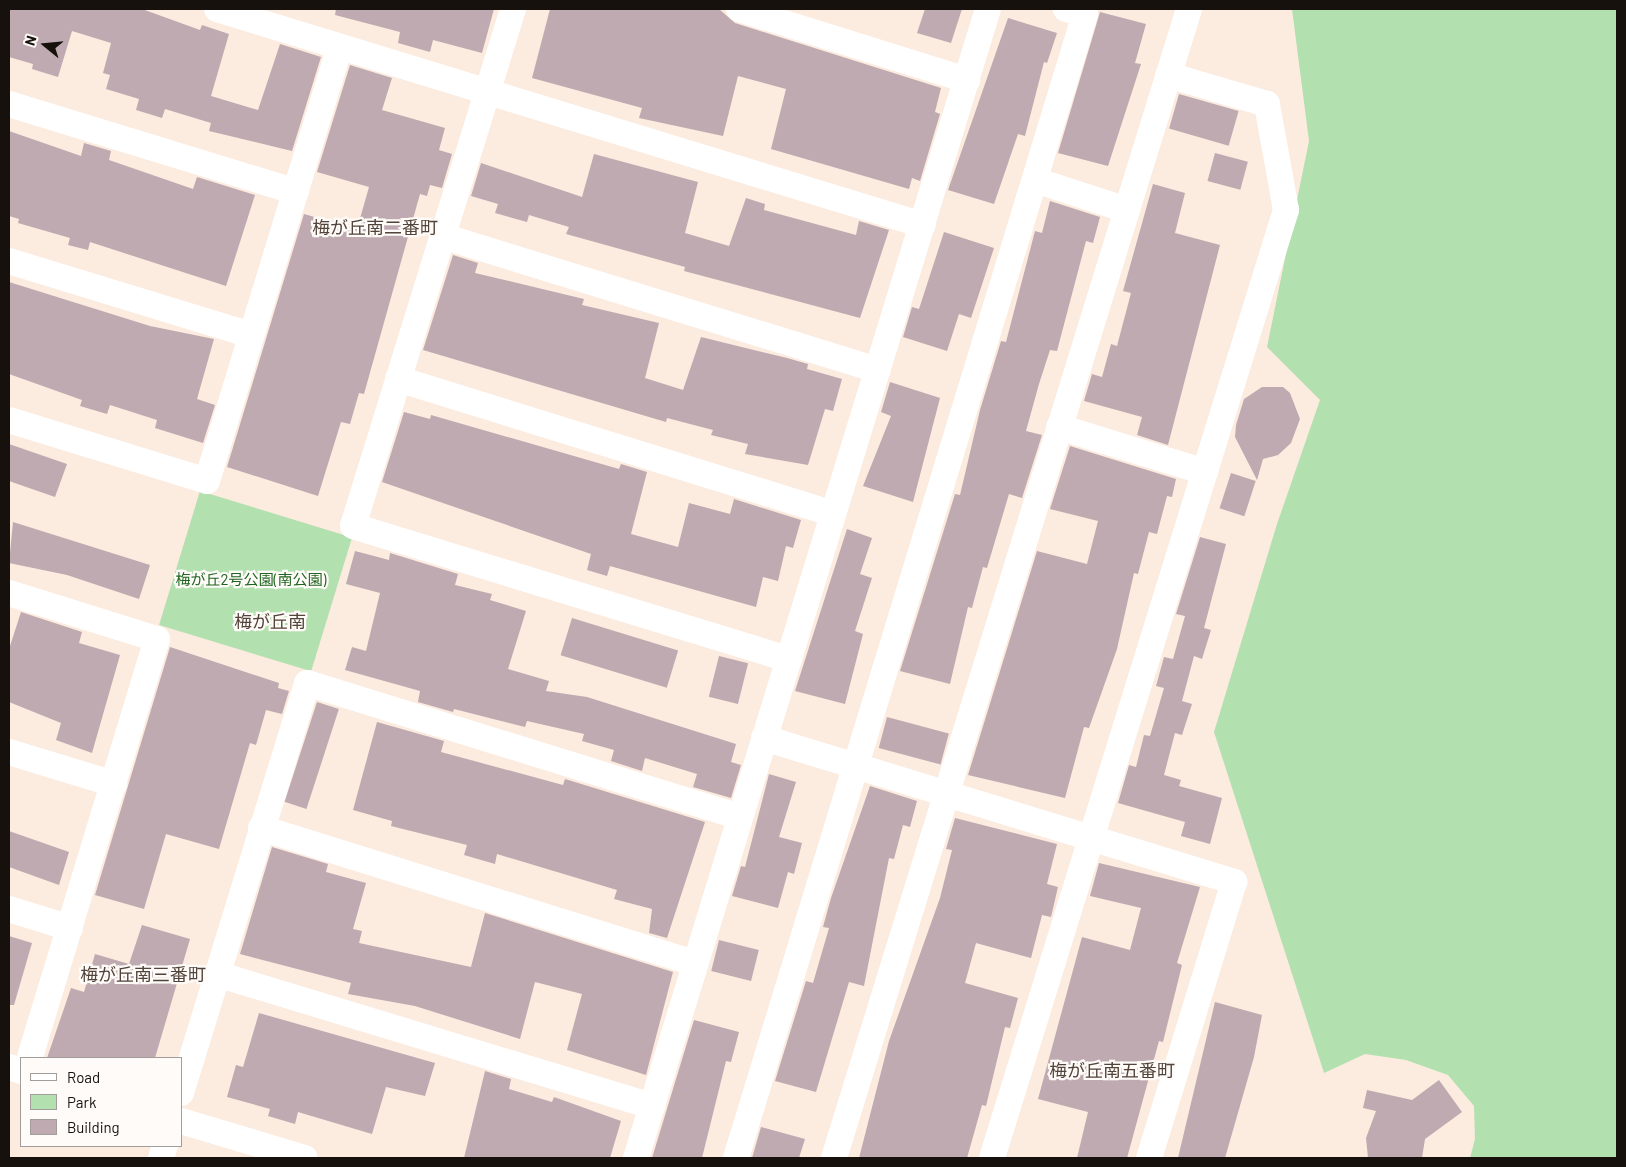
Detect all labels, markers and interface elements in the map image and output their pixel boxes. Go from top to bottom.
north arrow [20,20,70,70]
text: N [21,34,40,47]
district label: 梅が丘南二番町 [312,216,438,238]
park label: 梅が丘2号公園(南公園) [176,571,326,589]
district label: 梅が丘南 [234,610,306,632]
district label: 梅が丘南三番町 [80,963,206,985]
legend [20,1057,182,1147]
district label: 梅が丘南五番町 [1049,1059,1175,1081]
text: Road [67,1068,100,1086]
text: Park [67,1093,96,1111]
text: Building [67,1118,120,1136]

